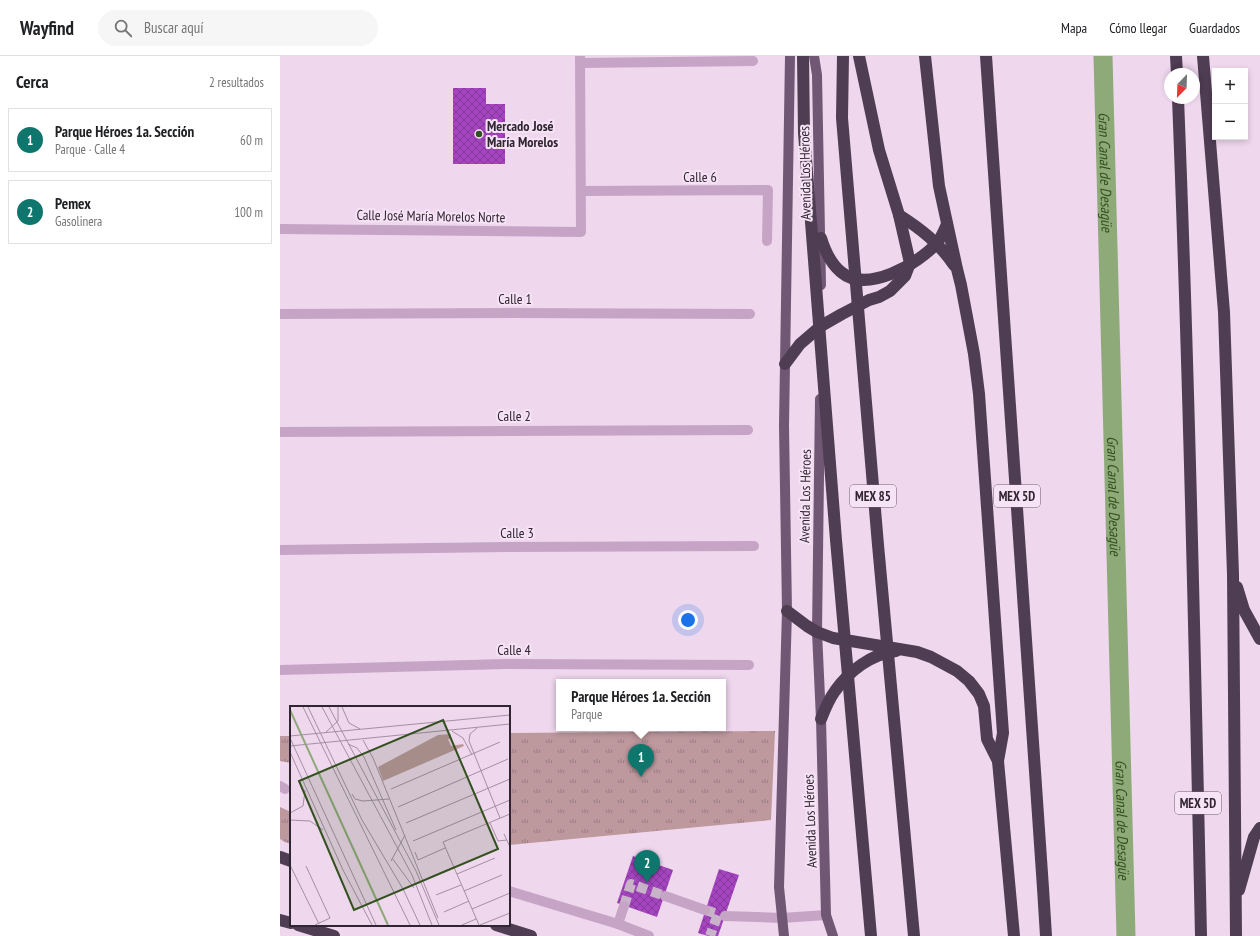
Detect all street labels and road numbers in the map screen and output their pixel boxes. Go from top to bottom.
street label: Avenida Los Héroes [795,126,815,220]
street label: Calle 6 [683,168,717,186]
street label: Calle José María Morelos Norte [356,206,506,226]
street label: Calle 1 [498,290,532,308]
street label: Calle 2 [497,407,531,425]
street label: Avenida Los Héroes [795,449,815,543]
road number: MEX 85 [850,485,896,507]
road number: MEX 5D [994,485,1040,507]
street label: Calle 3 [500,524,534,542]
street label: Calle 4 [497,641,531,659]
street label: Avenida Los Héroes [799,774,821,868]
road number: MEX 5D [1175,792,1221,814]

